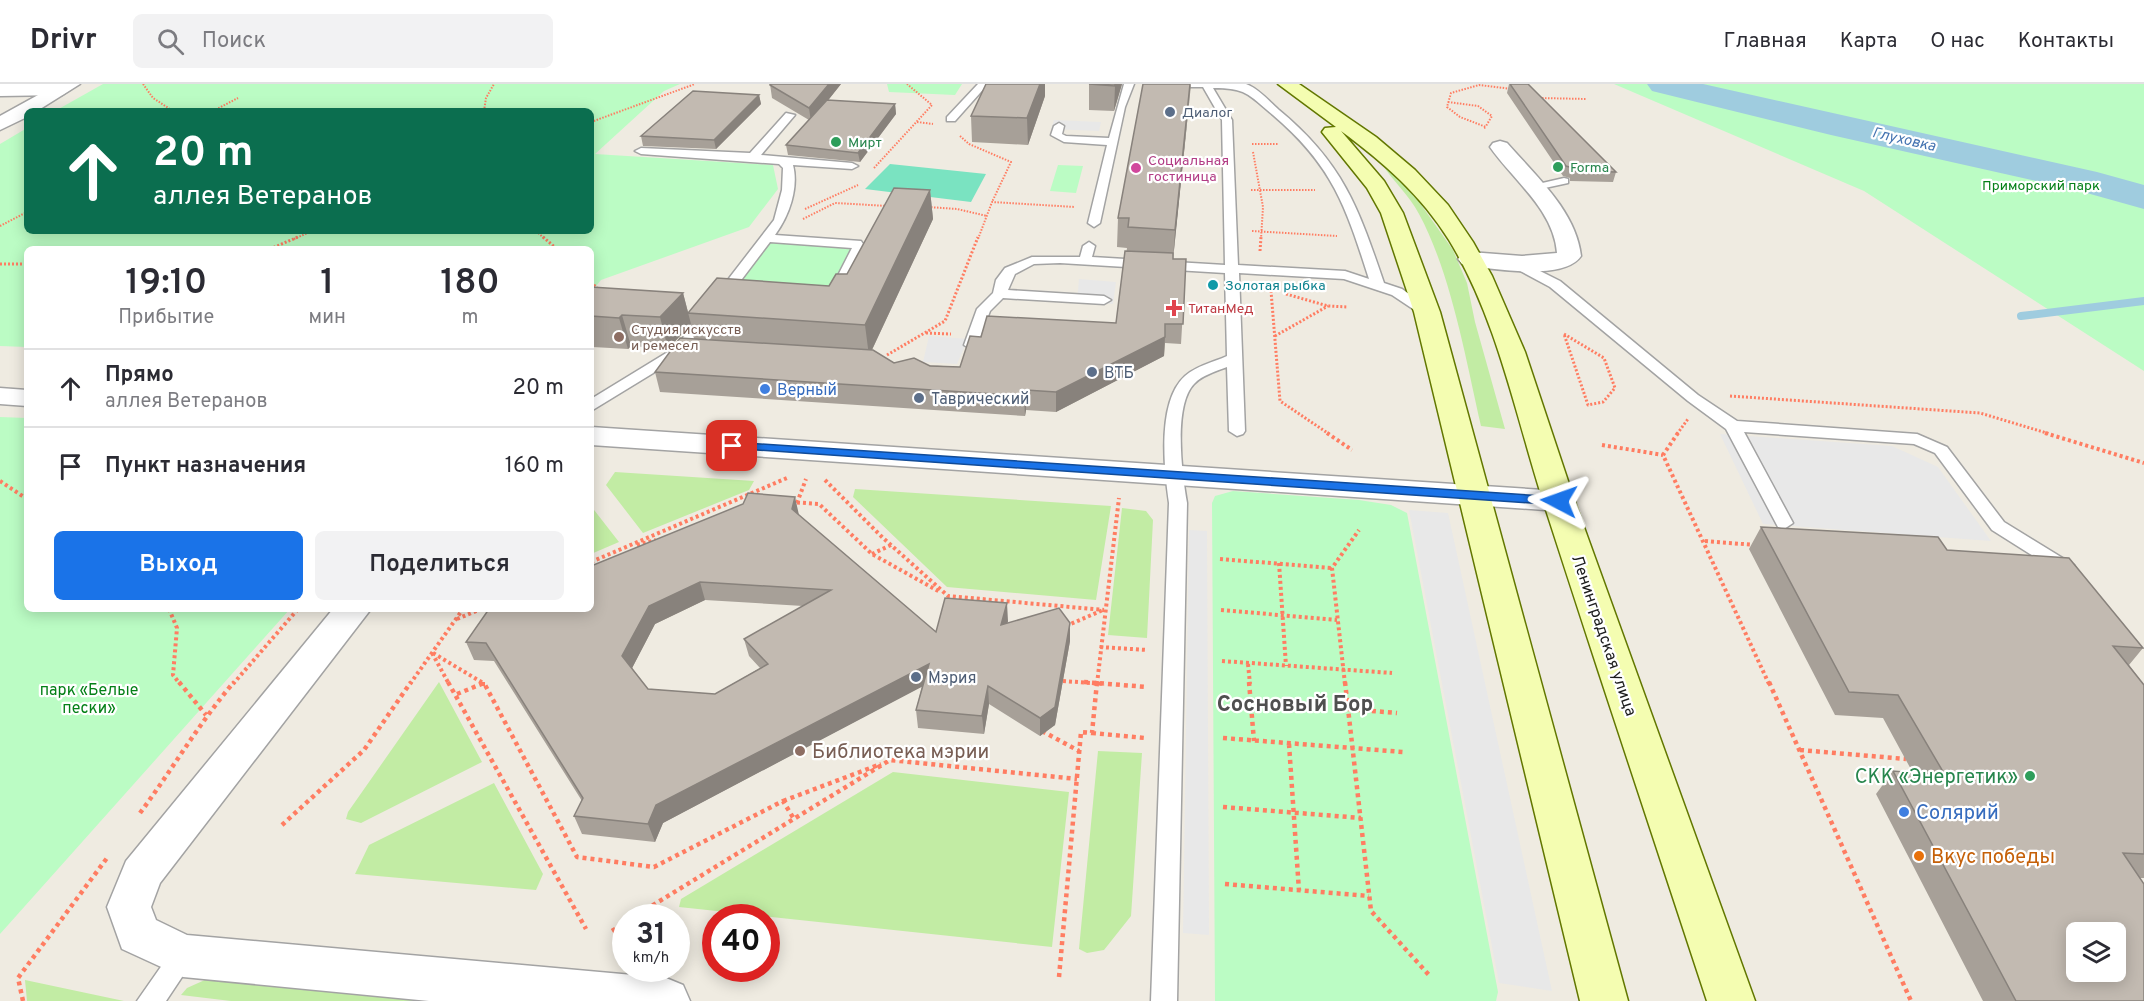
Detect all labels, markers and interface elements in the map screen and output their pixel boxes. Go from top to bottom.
search box [133,14,553,68]
text: Drivr [30,23,97,59]
icon: search [154,25,187,58]
text: Поиск [202,28,266,55]
text: Главная [1723,28,1807,55]
text: Карта [1840,28,1897,55]
text: О нас [1930,28,1985,55]
text: Контакты [2018,28,2114,55]
marker: Диалог [1163,105,1177,119]
place label: Диалог [1182,105,1232,122]
water label: Глуховка [1870,124,1937,157]
text: 20 m [153,128,254,181]
icon: ahead [54,132,132,210]
marker: Мирт [829,135,843,149]
place label: Мирт [848,135,882,152]
place label: Социальная гостиница [1148,153,1229,186]
marker: Forma [1551,160,1565,174]
place label: Forma [1570,160,1609,177]
marker: Социальная гостиница [1129,161,1143,175]
park label: Приморский парк [1982,178,2100,195]
text: аллея Ветеранов [153,180,373,214]
text: 19:10 [125,261,207,307]
text: 1 [320,261,334,307]
text: 180 [440,261,500,307]
marker: Золотая рыбка [1206,278,1220,292]
place label: Золотая рыбка [1225,278,1326,295]
marker: ТитанМед [1165,299,1183,317]
place label: ТитанМед [1188,301,1254,318]
text: Прибытие [118,305,214,331]
text: мин [309,305,346,331]
text: m [461,305,478,331]
place label: Студия искусств и ремесел [631,322,742,355]
marker: Студия искусств и ремесел [612,330,626,344]
text: Прямо [105,362,174,389]
place label: ВТБ [1104,364,1134,384]
marker: ВТБ [1085,365,1099,379]
icon: ahead [54,372,87,405]
text: 20 m [513,375,564,402]
place label: Верный [777,381,837,401]
marker: Верный [758,382,772,396]
text: аллея Ветеранов [105,389,268,415]
place label: Таврический [931,390,1030,410]
marker: Таврический [912,391,926,405]
pin [706,420,757,471]
icon: arrive [715,429,748,462]
icon: arrive [54,450,87,483]
text: Пункт назначения [105,453,306,480]
text: 160 m [505,453,564,480]
position arrow [1527,469,1591,533]
button: Выход [54,531,303,600]
button: Поделиться [315,531,564,600]
street label: Ленинградская улица [1566,552,1640,719]
place label: Мэрия [928,669,976,689]
marker: Мэрия [909,670,923,684]
park label: парк «Белые пески» [40,681,138,719]
district label: Сосновый Бор [1217,692,1373,719]
place label: Библиотека мэрии [812,740,989,766]
marker: Библиотека мэрии [793,744,807,758]
place label: СКК «Энергетик» [1855,765,2018,791]
marker: СКК «Энергетик» [2023,769,2037,783]
place label: Солярий [1916,801,1999,827]
marker: Солярий [1897,805,1911,819]
place label: Вкус победы [1931,845,2055,871]
marker: Вкус победы [1912,849,1926,863]
speed limit sign: 40 [702,904,780,982]
text: 31 [636,917,666,954]
map controls [2066,922,2126,982]
button: layers [2066,922,2126,982]
text: km/h [633,949,669,968]

